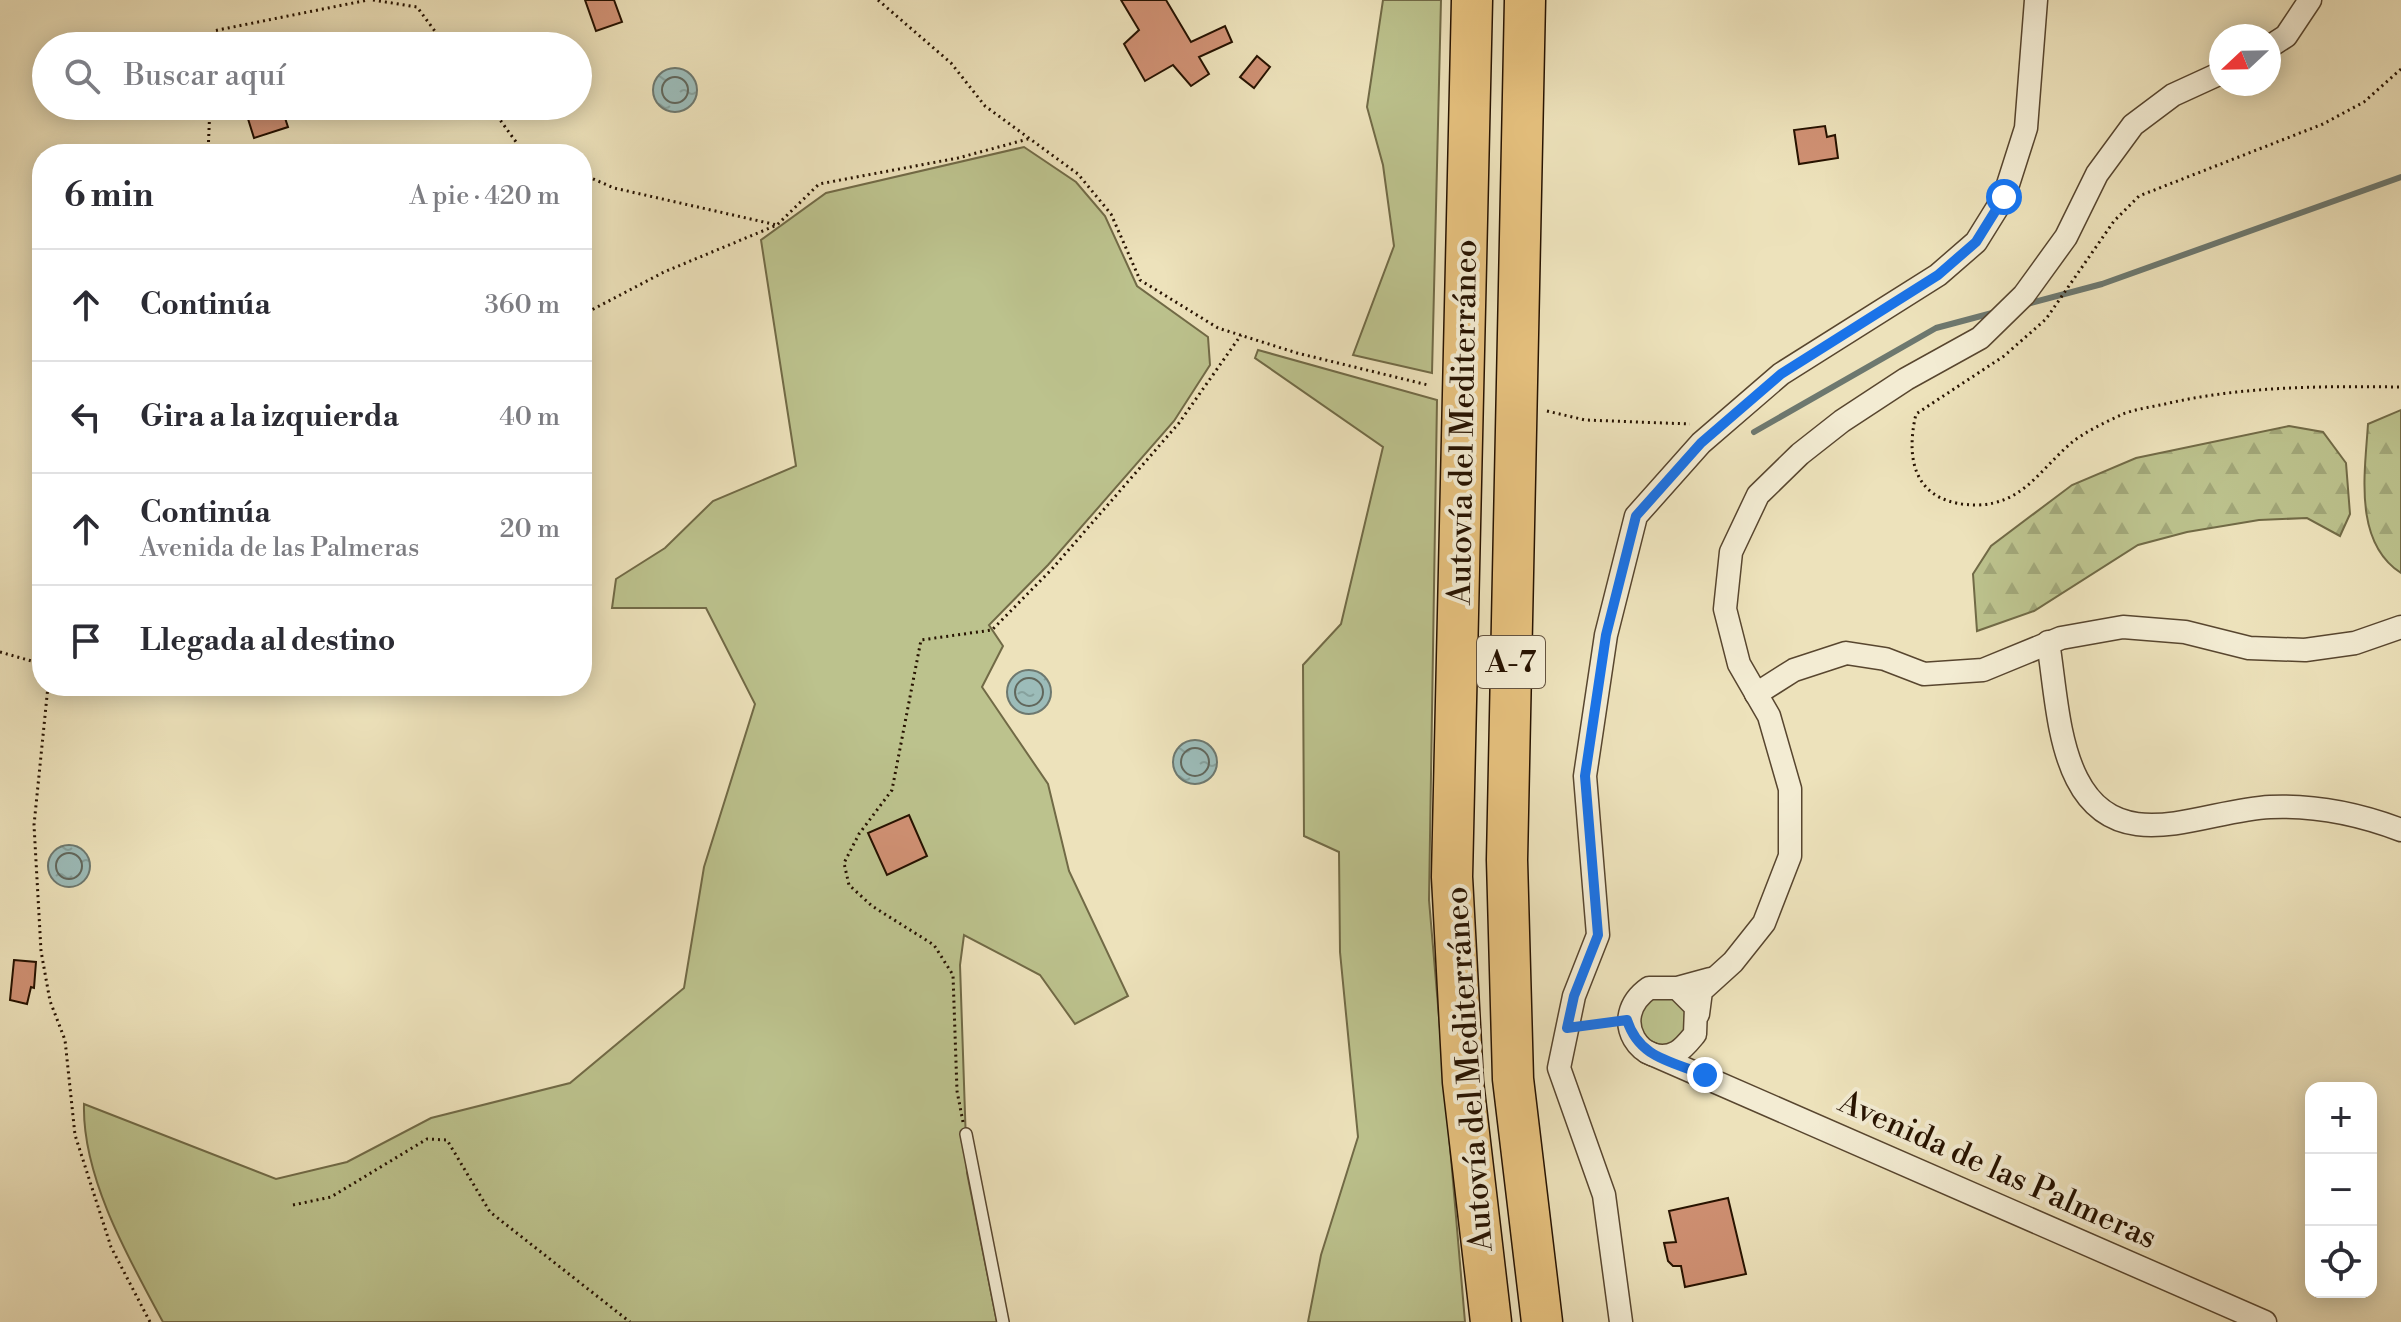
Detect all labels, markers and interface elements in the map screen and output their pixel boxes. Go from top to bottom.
north arrow [2209,24,2281,96]
search box [32,32,592,120]
icon: search [60,54,104,98]
text: Buscar aquí [124,57,286,95]
text: 6 min [64,175,154,217]
route start [1986,179,2022,215]
text: A pie · 420 m [409,180,560,212]
street label: Autovía del Mediterráneo [1440,239,1486,606]
icon: ahead [64,283,108,327]
text: Continúa [140,286,271,324]
text: 360 m [485,289,560,321]
icon: left [64,395,108,439]
text: Gira a la izquierda [140,398,399,436]
text: 40 m [499,401,560,433]
text: Continúa [140,494,271,532]
icon: ahead [64,507,108,551]
text: 20 m [500,513,560,545]
text: Avenida de las Palmeras [140,532,419,564]
icon: arrive [64,619,108,663]
text: Llegada al destino [140,622,395,660]
road number: A-7 [1477,636,1545,688]
street label: Autovía del Mediterráneo [1436,885,1502,1254]
route end [1687,1057,1723,1093]
street label: Avenida de las Palmeras [1832,1081,2163,1258]
map controls [2305,1082,2377,1298]
button: + [2305,1082,2377,1154]
button: − [2305,1154,2377,1226]
button: locate [2305,1226,2377,1298]

